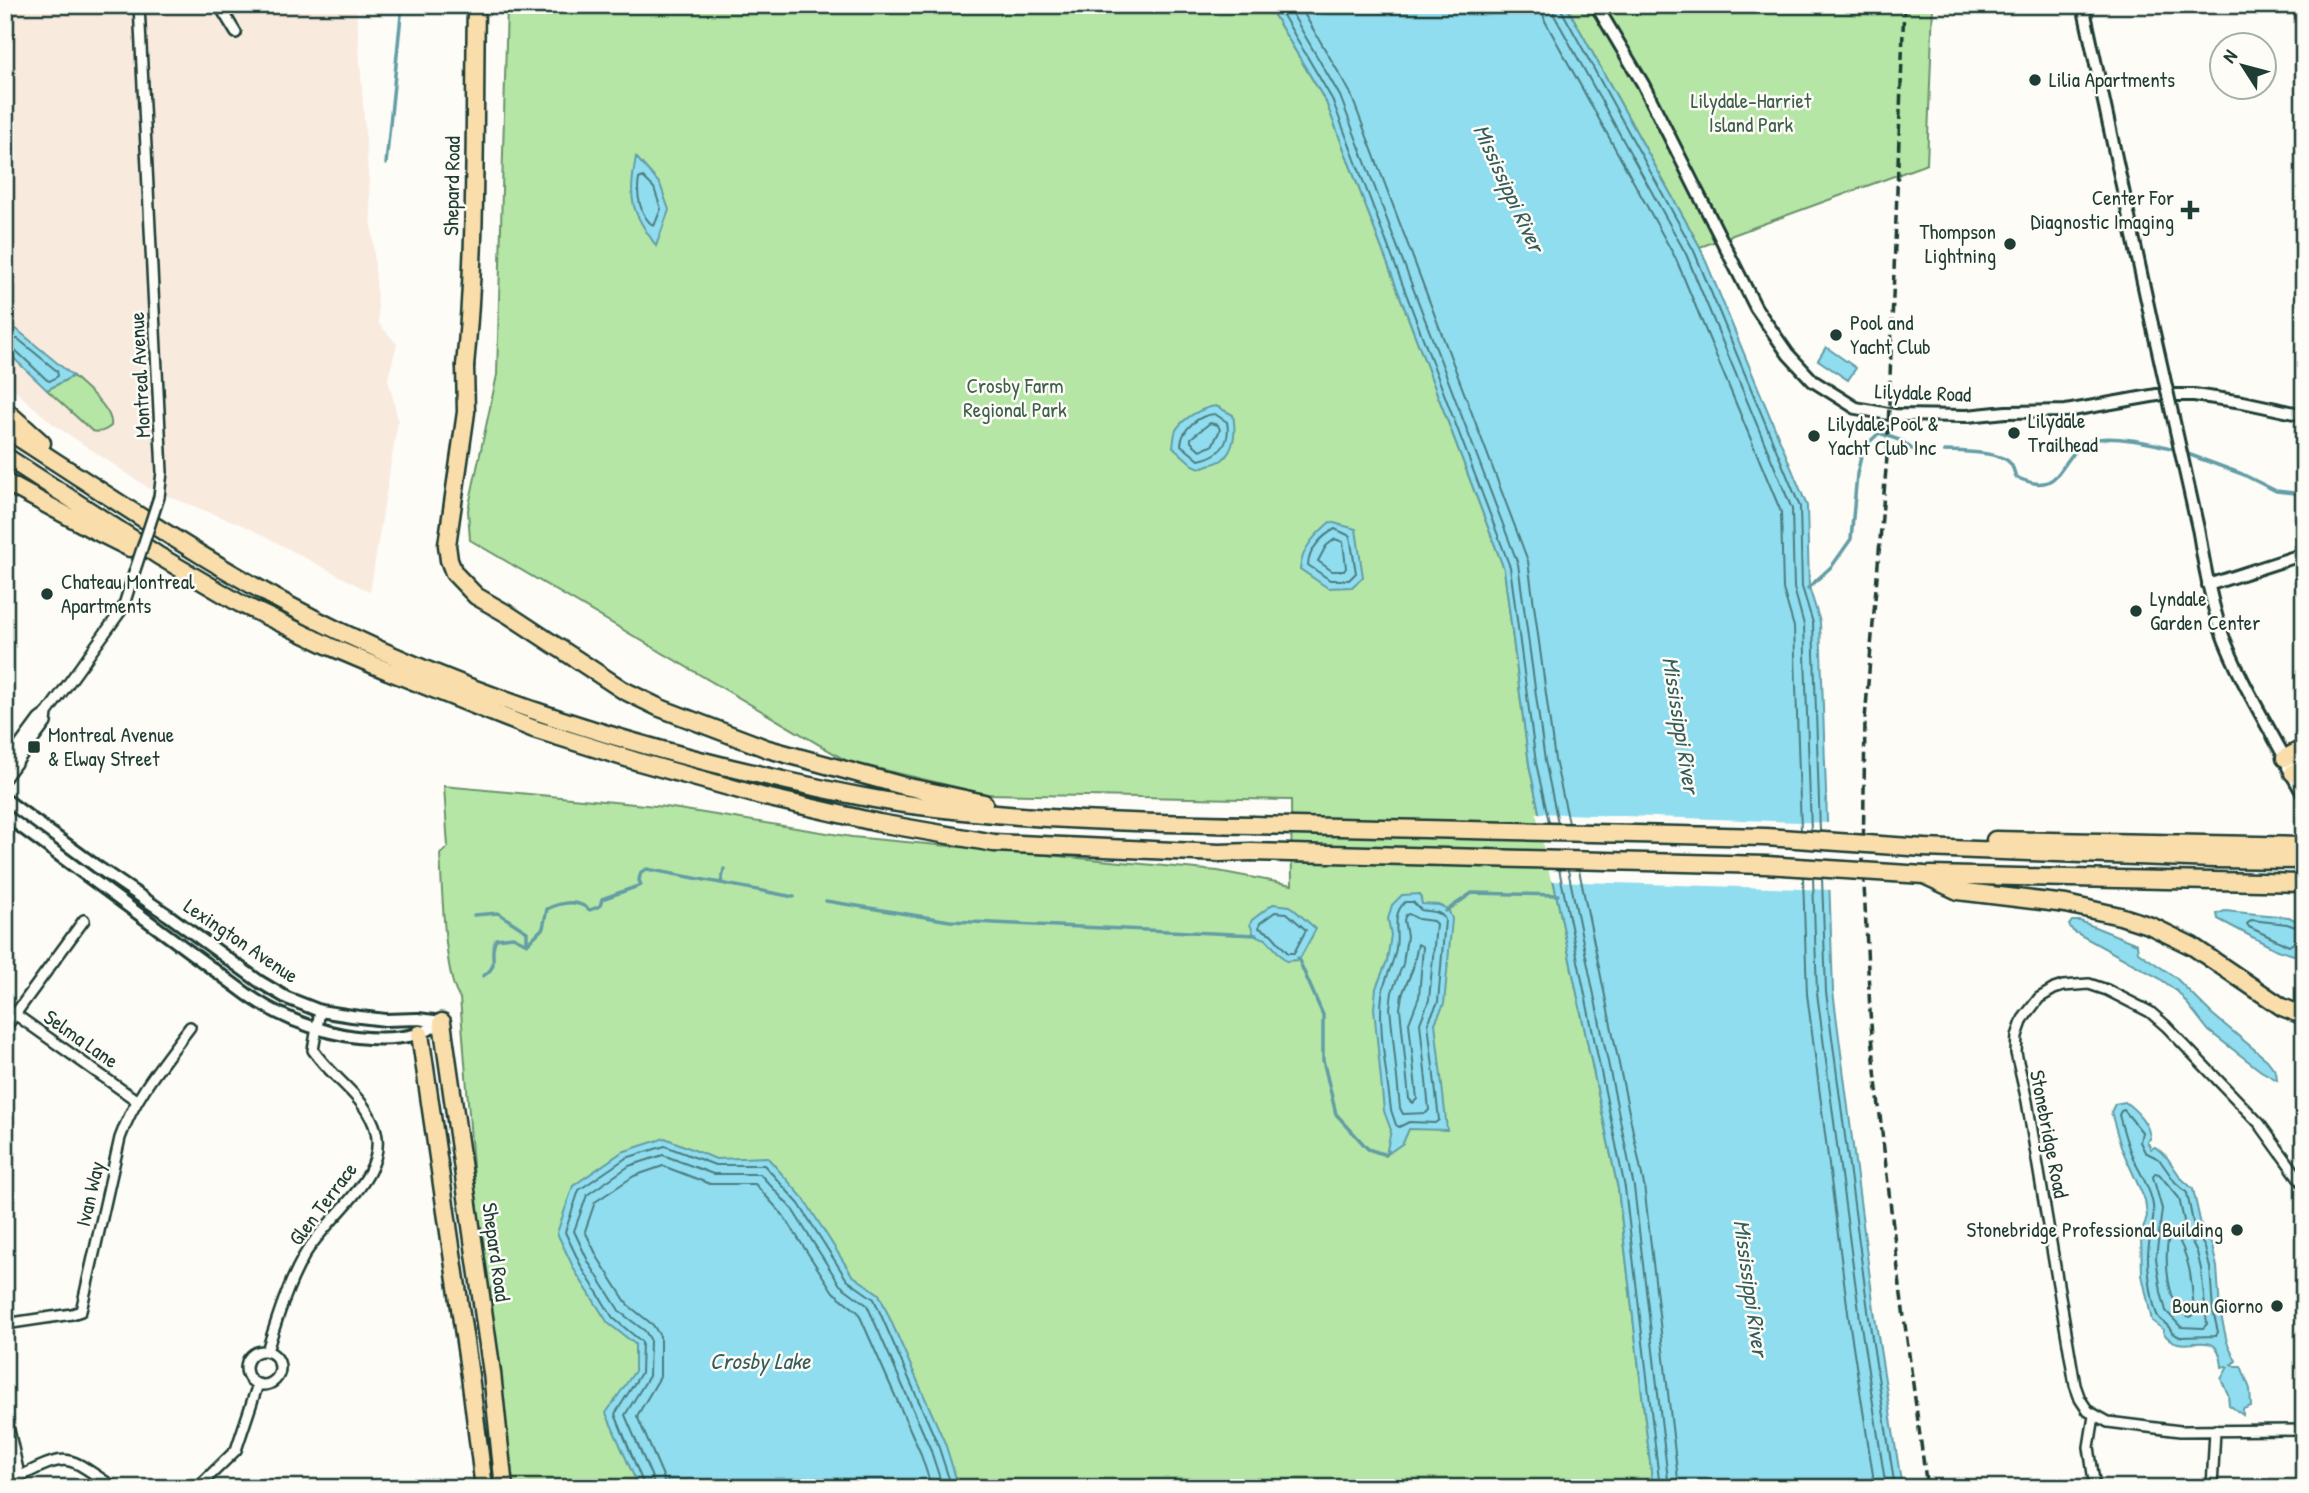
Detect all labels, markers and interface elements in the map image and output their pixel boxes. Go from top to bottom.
north arrow [2208,32,2278,102]
text: N [2216,44,2243,68]
place label: Lilia Apartments [2049,65,2175,94]
marker: Lilia Apartments [2027,72,2043,88]
park label: Lilydale-Harriet Island Park [1691,86,1812,139]
water label: Mississippi River [1465,119,1554,260]
street label: Shepard Road [436,136,467,236]
place label: Center For Diagnostic Imaging [2030,183,2174,236]
marker: Center For Diagnostic Imaging [2180,200,2200,220]
place label: Thompson Lightning [1920,217,1996,270]
marker: Thompson Lightning [2002,236,2018,252]
place label: Pool and Yacht Club [1850,308,1931,361]
street label: Montreal Avenue [122,311,157,439]
marker: Pool and Yacht Club [1828,327,1844,343]
park label: Crosby Farm Regional Park [963,371,1067,424]
street label: Lilydale Road [1874,376,1972,409]
place label: Lilydale Trailhead [2028,406,2098,459]
place label: Lilydale Pool & Yacht Club Inc [1828,409,1939,462]
marker: Lilydale Trailhead [2006,425,2022,441]
marker: Lilydale Pool & Yacht Club Inc [1806,428,1822,444]
place label: Chateau Montreal Apartments [61,567,195,620]
place label: Lyndale Garden Center [2150,584,2260,637]
marker: Chateau Montreal Apartments [39,586,55,602]
marker: Lyndale Garden Center [2128,603,2144,619]
water label: Mississippi River [1654,655,1708,799]
place label: Montreal Avenue & Elway Street [48,720,174,773]
marker: Montreal Avenue & Elway Street [26,739,42,755]
street label: Lexington Avenue [178,892,304,990]
street label: Selma Lane [38,1002,124,1075]
street label: Stonebridge Road [2023,1067,2076,1200]
street label: Glen Terrace [282,1156,364,1251]
street label: Ivan Way [68,1158,111,1229]
street label: Shepard Road [475,1201,518,1303]
place label: Stonebridge Professional Building [1967,1215,2223,1244]
water label: Mississippi River [1726,1218,1777,1361]
marker: Stonebridge Professional Building [2229,1222,2245,1238]
place label: Boun Giorno [2172,1291,2263,1320]
marker: Boun Giorno [2269,1298,2285,1314]
water label: Crosby Lake [710,1345,811,1377]

